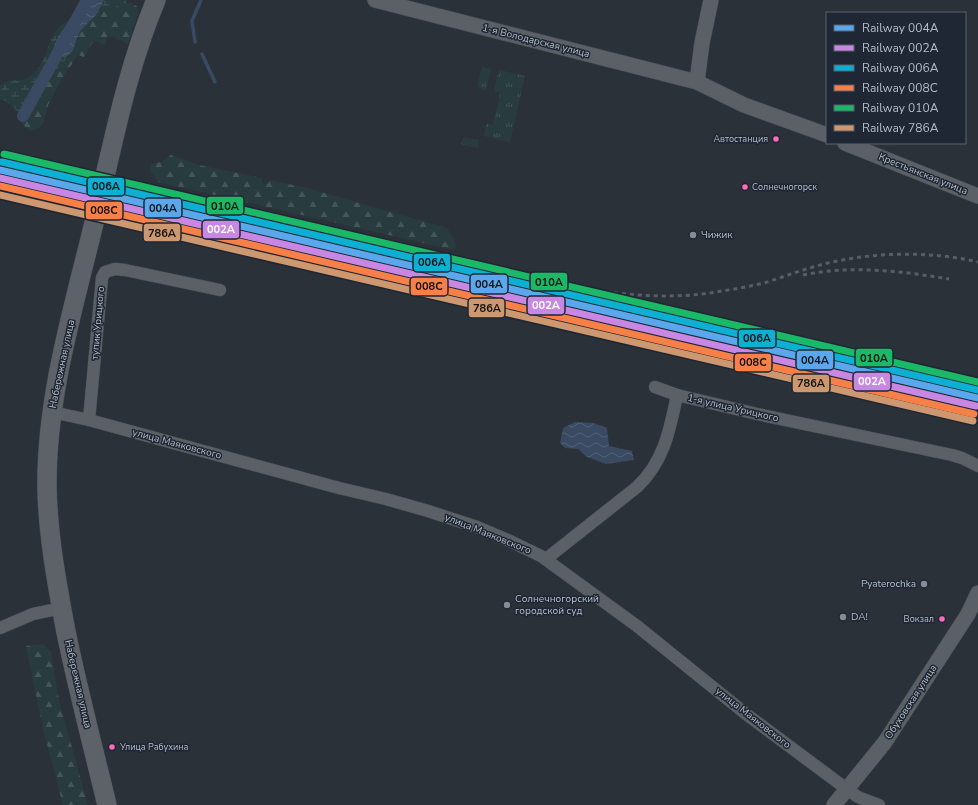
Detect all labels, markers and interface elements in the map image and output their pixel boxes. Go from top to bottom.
legend [826,12,966,144]
text: Railway 004А [862,20,939,36]
street label: 1-я Володарская улица [481,21,591,61]
text: Railway 002А [862,40,939,56]
text: Railway 006А [862,60,939,76]
text: Railway 008С [862,80,938,96]
text: Railway 010А [862,100,939,116]
text: Railway 786А [862,120,939,136]
place label: Автостанция [713,133,768,145]
marker: Автостанция [771,134,781,144]
street label: Крестьянская улица [876,150,970,198]
line badge: 006А [87,177,125,196]
text: 006А [92,179,121,194]
place label: Солнечногорск [752,181,817,193]
marker: Солнечногорск [740,182,750,192]
line badge: 010А [206,196,244,215]
line badge: 004А [144,198,182,218]
text: 010А [211,199,240,214]
line badge: 008С [85,201,123,220]
text: 004А [149,201,178,216]
text: 008С [90,203,118,218]
line badge: 002А [202,220,240,239]
text: 002А [207,222,236,237]
line badge: 786А [143,223,181,242]
text: 786А [148,226,177,241]
place label: Чижик [701,228,733,242]
marker: Чижик [688,230,698,240]
line badge: 006А [413,253,451,272]
text: 006А [418,255,447,270]
line badge: 010А [530,272,568,291]
line badge: 004А [470,274,508,294]
text: 010А [535,275,564,290]
line badge: 008С [410,277,448,296]
text: 004А [475,277,504,292]
text: 008С [415,279,443,294]
street label: тупик Урицкого [88,285,108,360]
line badge: 002А [527,296,565,315]
line badge: 786А [468,298,505,318]
text: 002А [532,298,561,313]
text: 786А [473,301,502,316]
street label: Набережная улица [46,318,78,410]
line badge: 006А [738,329,776,348]
text: 006А [743,331,772,346]
line badge: 010А [855,348,893,367]
line badge: 004А [796,350,834,370]
text: 010А [860,351,889,366]
line badge: 008С [734,353,772,372]
text: 004А [801,353,830,368]
text: 008С [739,355,767,370]
line badge: 002А [853,372,891,391]
line badge: 786А [792,374,830,393]
text: 002А [858,374,887,389]
text: 786А [797,376,826,391]
street label: 1-я улица Урицкого [686,391,780,425]
street label: улица Маяковского [131,425,223,463]
street label: улица Маяковского [443,510,534,558]
place label: Pyaterochka [861,577,916,591]
marker: Pyaterochka [919,579,929,589]
place label: Солнечногорский городской суд [515,592,599,618]
marker: Солнечногорский городской суд [502,600,512,610]
place label: DA! [851,610,868,624]
marker: DA! [838,612,848,622]
place label: Вокзал [904,613,934,625]
marker: Вокзал [937,614,947,624]
street label: Набережная улица [61,638,95,730]
street label: Обуховская улица [882,662,940,742]
street label: улица Маяковского [713,684,794,752]
place label: Улица Рабухина [119,741,189,753]
marker: Улица Рабухина [107,742,117,752]

